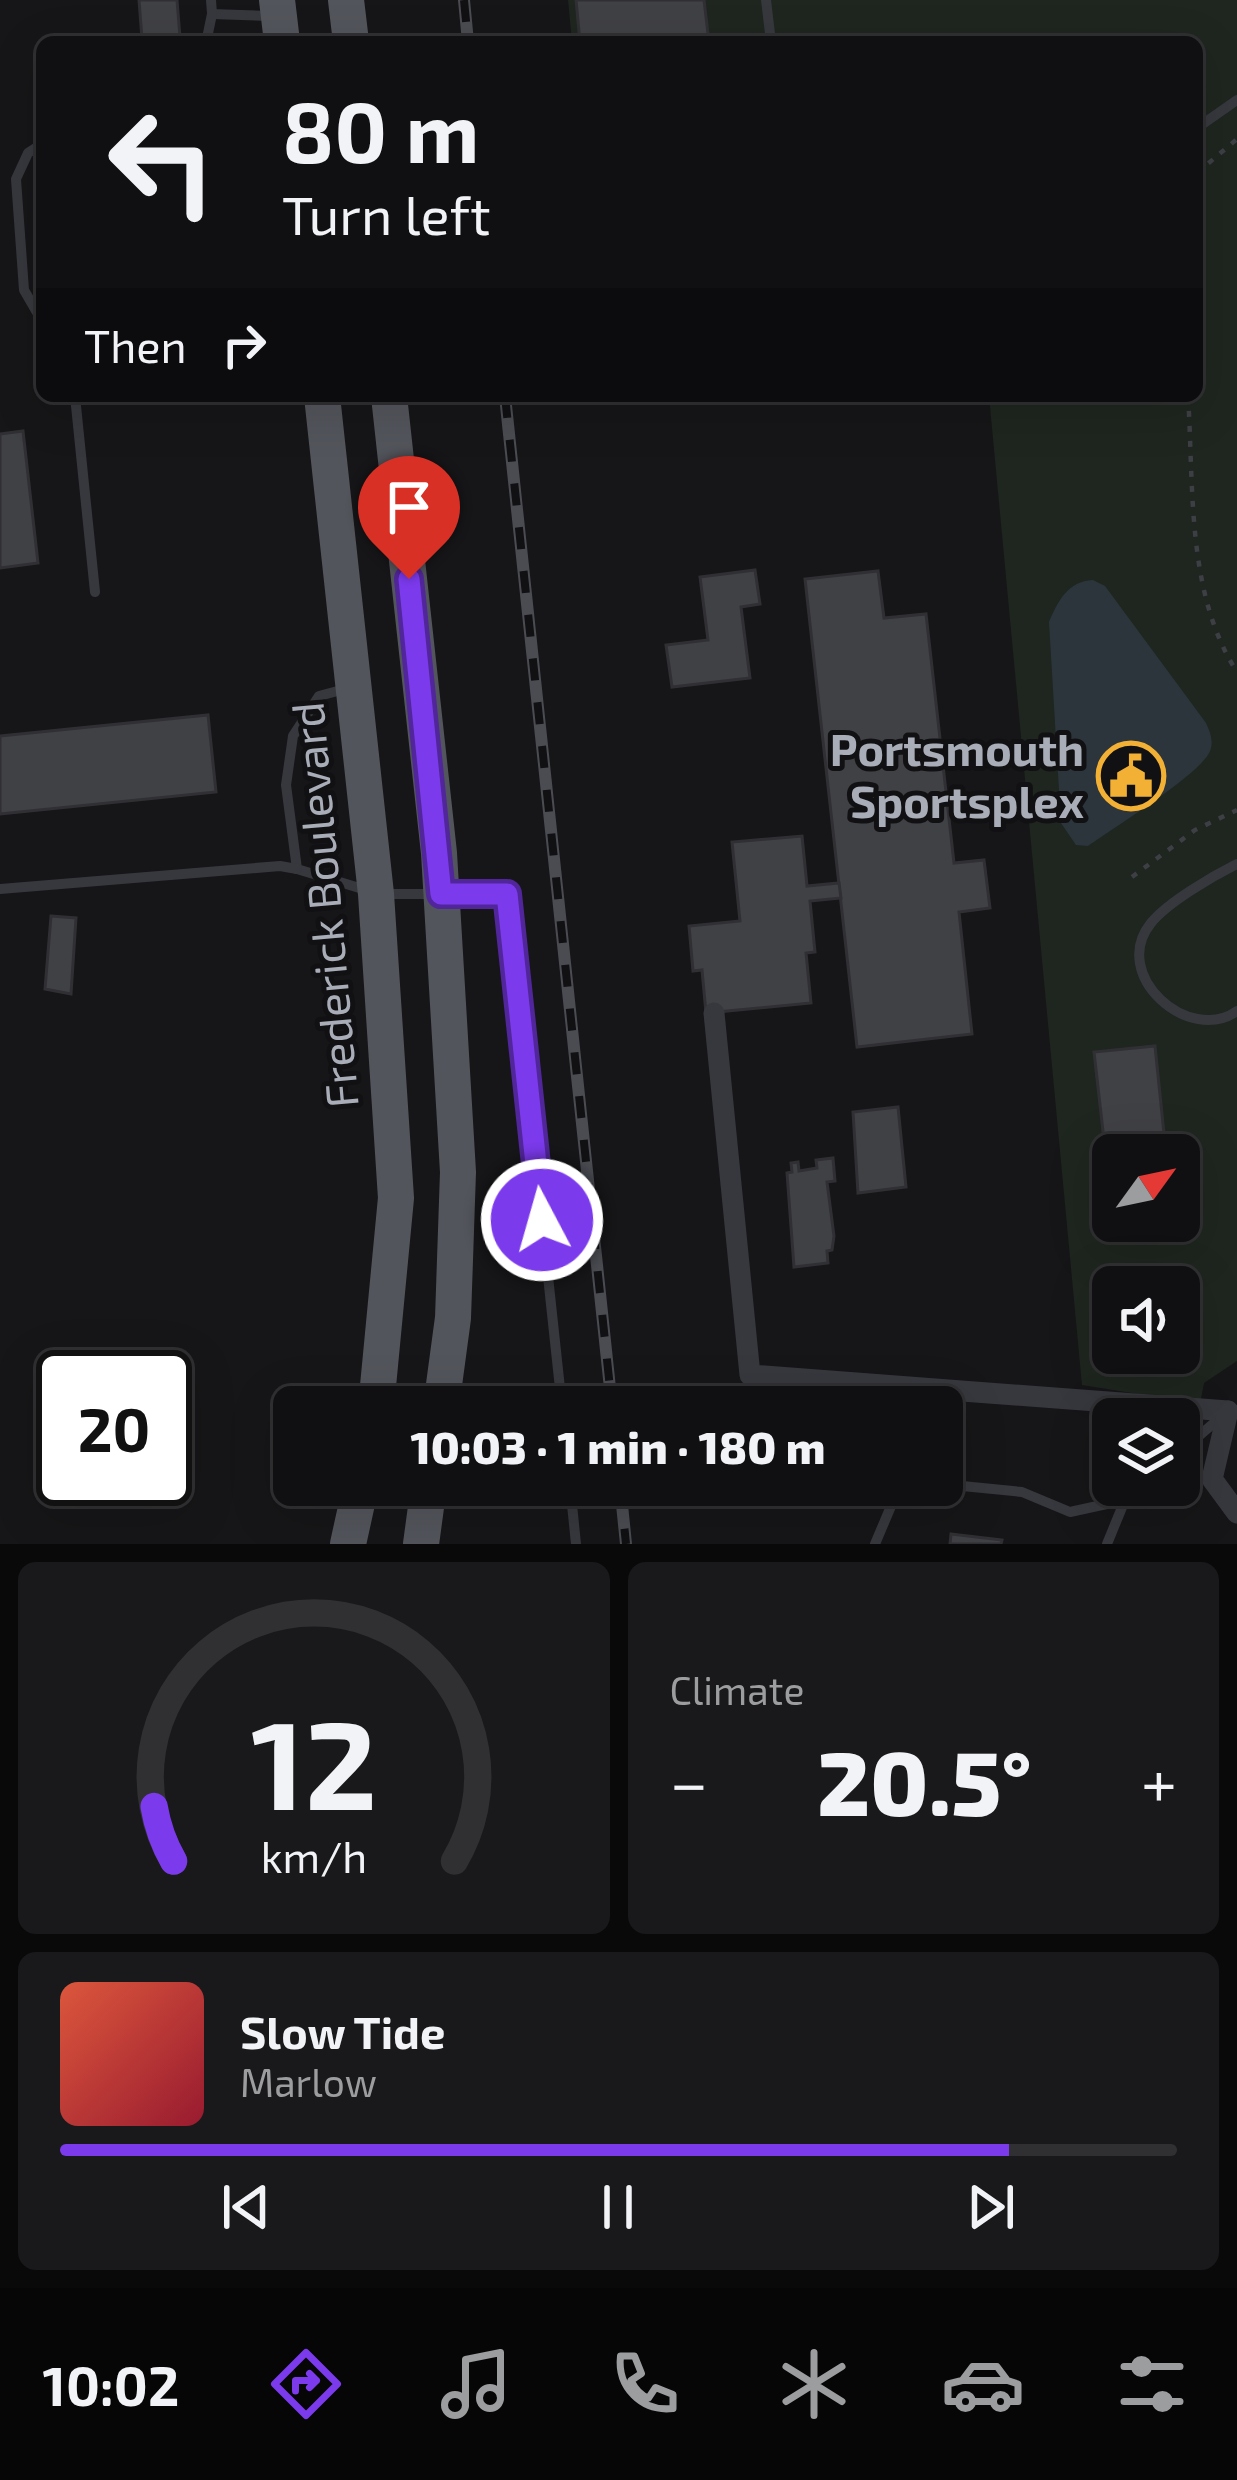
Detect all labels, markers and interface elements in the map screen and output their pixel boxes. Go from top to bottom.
text: 80 m [282,79,479,180]
icon: left [84,84,240,240]
text: Turn left [282,181,491,246]
icon: right [211,312,277,378]
text: Then [84,318,187,372]
pin [358,456,460,579]
icon: arrive [376,474,442,540]
street label: Frederick Boulevard [278,700,368,1110]
place label: Portsmouth Sportsplex [830,721,1084,827]
public building icon: Portsmouth Sportsplex [1096,741,1166,811]
north arrow [1092,1134,1200,1242]
map controls [1092,1134,1200,1506]
position arrow [479,1157,605,1283]
button: sound [1092,1266,1200,1374]
speed limit sign: 20 [36,1350,192,1506]
button: layers [1092,1398,1200,1506]
text: 10:03 · 1 min · 180 m [410,1419,826,1473]
text: Climate [670,1666,804,1713]
text: 12 [251,1685,377,1835]
text: 20.5° [817,1726,1032,1834]
text: − [670,1741,708,1820]
text: + [1141,1741,1177,1820]
text: km/h [260,1830,367,1882]
text: Slow Tide [240,2004,445,2058]
text: Marlow [240,2058,377,2105]
icon: previous [213,2174,279,2240]
icon: pause [585,2174,651,2240]
icon: next [958,2174,1024,2240]
icon: directions [264,2342,348,2426]
icon: music [434,2342,518,2426]
icon: phone [603,2342,687,2426]
icon: climate [772,2342,856,2426]
icon: car [941,2342,1025,2426]
icon: filters [1110,2342,1194,2426]
text: 10:02 [43,2352,179,2417]

